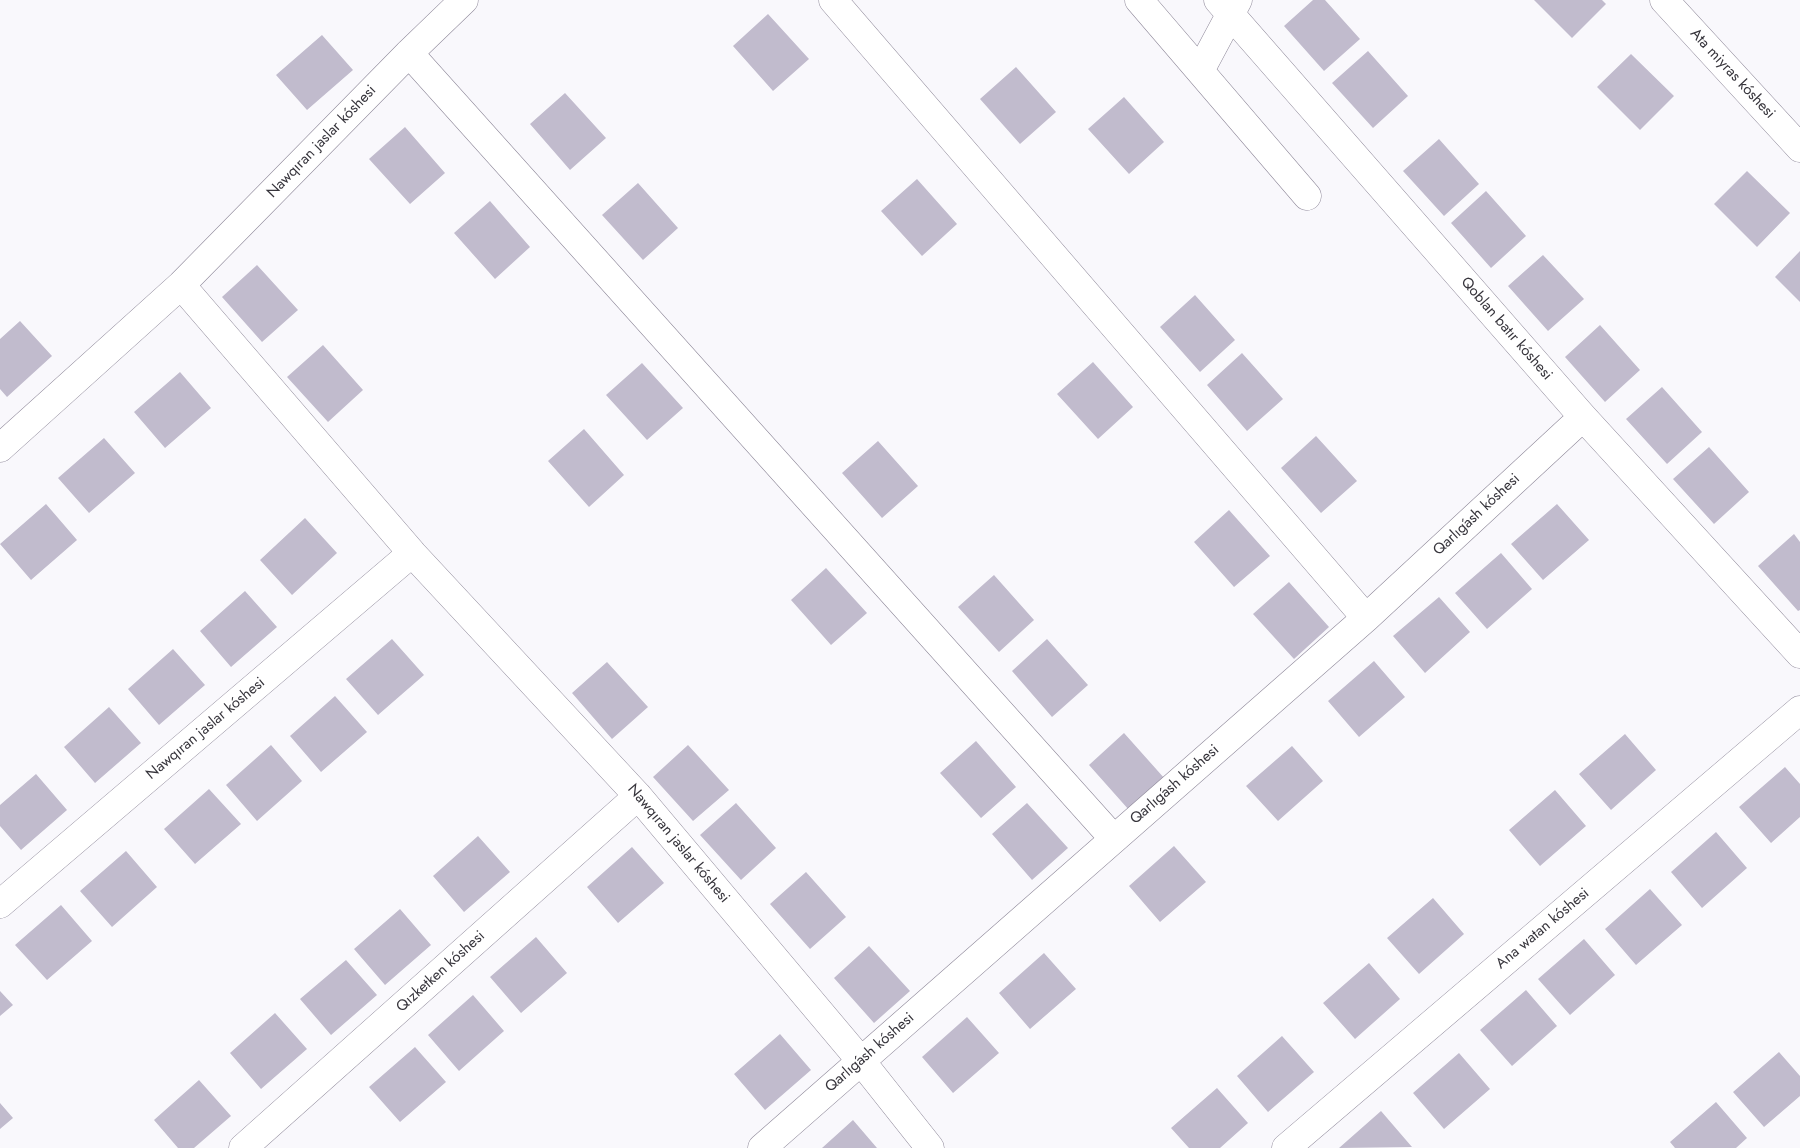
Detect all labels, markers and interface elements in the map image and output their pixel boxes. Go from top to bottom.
street label: Ata miyras kóshesi [1686,25,1778,123]
street label: Nawqıran jaslar kóshesi [264,82,380,202]
street label: Qoblan batır kóshesi [1456,274,1556,384]
street label: Qarlıǵash kóshesi [1430,470,1524,560]
street label: Nawqıran jaslar kóshesi [143,674,269,784]
street label: Qarlıǵash kóshesi [1127,742,1223,828]
street label: Nawqıran jaslar kóshesi [623,781,733,907]
street label: Ana watan kóshesi [1493,885,1593,973]
street label: Qızketken kóshesi [393,928,489,1016]
street label: Qarlıǵash kóshesi [822,1010,918,1096]

